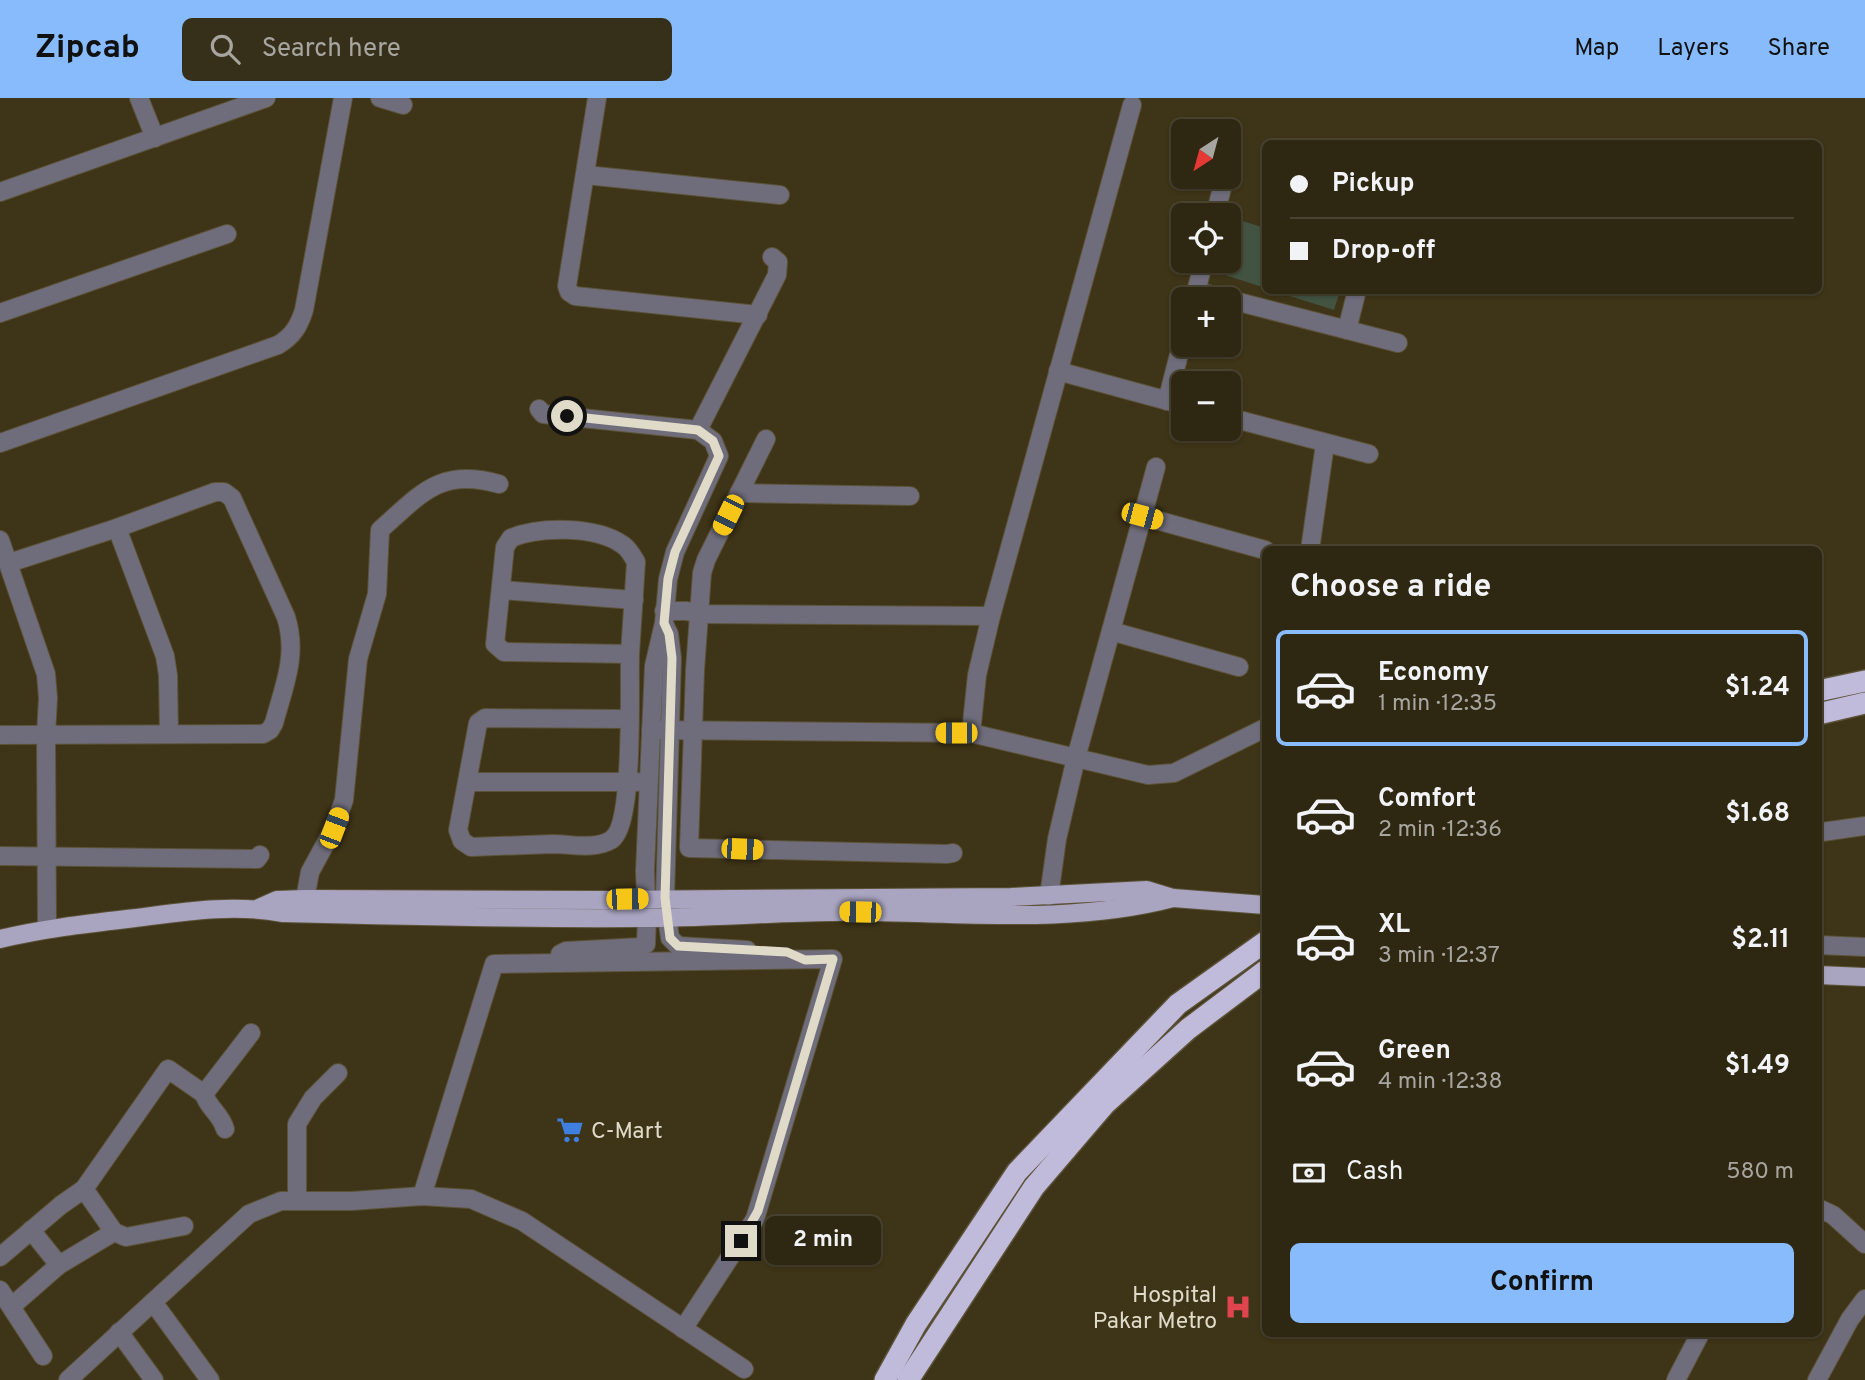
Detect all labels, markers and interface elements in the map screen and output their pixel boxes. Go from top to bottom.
search box [182,18,672,81]
text: Zipcab [35,28,140,70]
icon: search [206,30,244,68]
text: Search here [262,33,401,66]
text: Map [1574,34,1619,64]
text: Layers [1657,34,1729,64]
text: Share [1767,34,1830,64]
north arrow [1171,119,1241,189]
map controls [1171,119,1241,441]
text: Pickup [1332,168,1415,201]
button: locate [1171,203,1241,273]
text: Drop-off [1332,235,1435,268]
button: + [1171,287,1241,357]
button: − [1171,371,1241,441]
route start [551,400,583,432]
car [710,492,747,538]
car [1119,500,1166,532]
text: Choose a ride [1290,568,1491,608]
icon: car [1294,657,1357,720]
text: Economy [1378,657,1489,690]
text: $1.24 [1725,672,1790,705]
text: 1 min · 12:35 [1378,690,1497,719]
car [936,723,978,744]
icon: car [1294,783,1357,846]
text: Comfort [1378,783,1476,816]
text: $1.68 [1725,798,1790,831]
car [317,805,352,851]
text: 2 min · 12:36 [1378,816,1502,845]
car [721,838,764,860]
car [606,888,649,910]
car [839,901,882,923]
icon: car [1294,909,1357,972]
text: XL [1378,909,1410,942]
text: $2.11 [1731,924,1790,957]
text: 3 min · 12:37 [1378,942,1500,971]
icon: car [1294,1035,1357,1098]
text: Green [1378,1035,1451,1068]
text: $1.49 [1725,1050,1790,1083]
text: 4 min · 12:38 [1378,1068,1503,1097]
supermarket icon: C-Mart [555,1115,585,1145]
place label: C-Mart [591,1118,663,1147]
icon: cash [1290,1154,1328,1192]
text: Cash [1346,1156,1403,1189]
text: 580 m [1726,1158,1794,1187]
callout: 2 min [766,1216,881,1266]
route end [725,1225,757,1257]
text: 2 min [793,1226,853,1255]
button: Confirm [1290,1243,1794,1323]
place label: Hospital Pakar Metro [1093,1282,1217,1337]
hospital icon: Hospital Pakar Metro [1223,1292,1253,1322]

